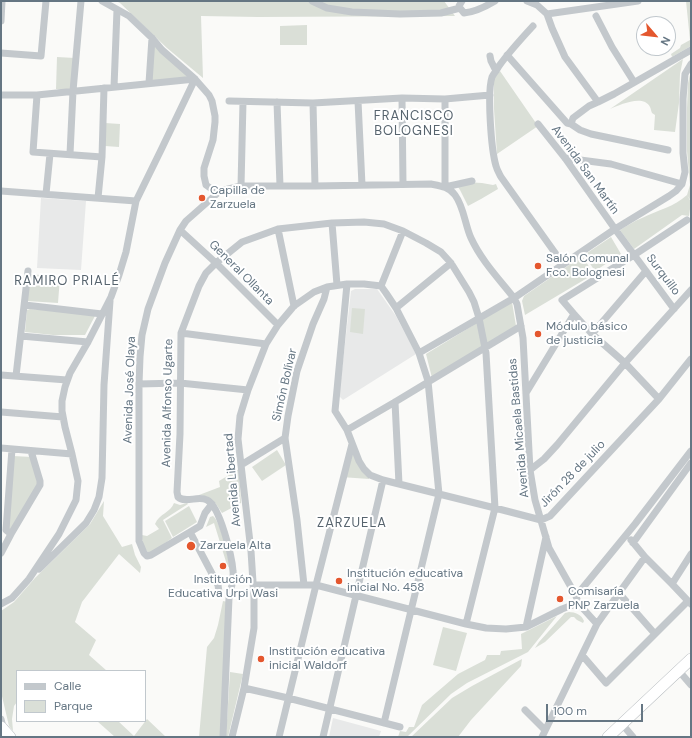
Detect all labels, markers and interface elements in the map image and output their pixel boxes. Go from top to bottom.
north arrow [636,16,676,56]
text: N [658,34,674,48]
district label: FRANCISCO BOLOGNESI [374,109,454,140]
street label: Avenida San Martín [548,123,622,217]
place label: Capilla de Zarzuela [210,184,265,212]
marker: Capilla de Zarzuela [197,193,207,203]
street label: General Ollanta [206,238,276,308]
place label: Salón Comunal Fco. Bolognesi [546,252,629,280]
street label: Surquillo [643,252,683,298]
marker: Salón Comunal Fco. Bolognesi [533,261,543,271]
district label: RAMIRO PRIALÉ [14,274,120,290]
place label: Módulo básico de justicia [546,320,628,348]
marker: Módulo básico de justicia [533,329,543,339]
street label: Avenida José Olaya [121,336,139,444]
street label: Avenida Alfonso Ugarte [160,338,176,468]
street label: Simón Bolívar [270,347,300,423]
street label: Avenida Micaela Bastidas [506,358,532,498]
street label: Avenida Libertad [222,433,244,527]
street label: Jirón 28 de julio [537,438,609,510]
district label: ZARZUELA [317,516,387,532]
place label: Zarzuela Alta [200,539,271,553]
marker: Zarzuela Alta [185,540,197,552]
marker: Institución Educativa Urpi Wasi [218,561,228,571]
place label: Institución educativa inicial No. 458 [347,567,463,595]
place label: Institución Educativa Urpi Wasi [168,573,278,601]
marker: Institución educativa inicial No. 458 [334,576,344,586]
place label: Comisaría PNP Zarzuela [568,585,639,613]
marker: Comisaría PNP Zarzuela [555,594,565,604]
place label: Institución educativa inicial Waldorf [269,645,385,673]
marker: Institución educativa inicial Waldorf [256,654,266,664]
legend [16,670,146,722]
text: Calle [54,678,81,694]
scale bar [548,696,645,722]
text: Parque [54,698,93,714]
text: 100 m [553,703,587,719]

